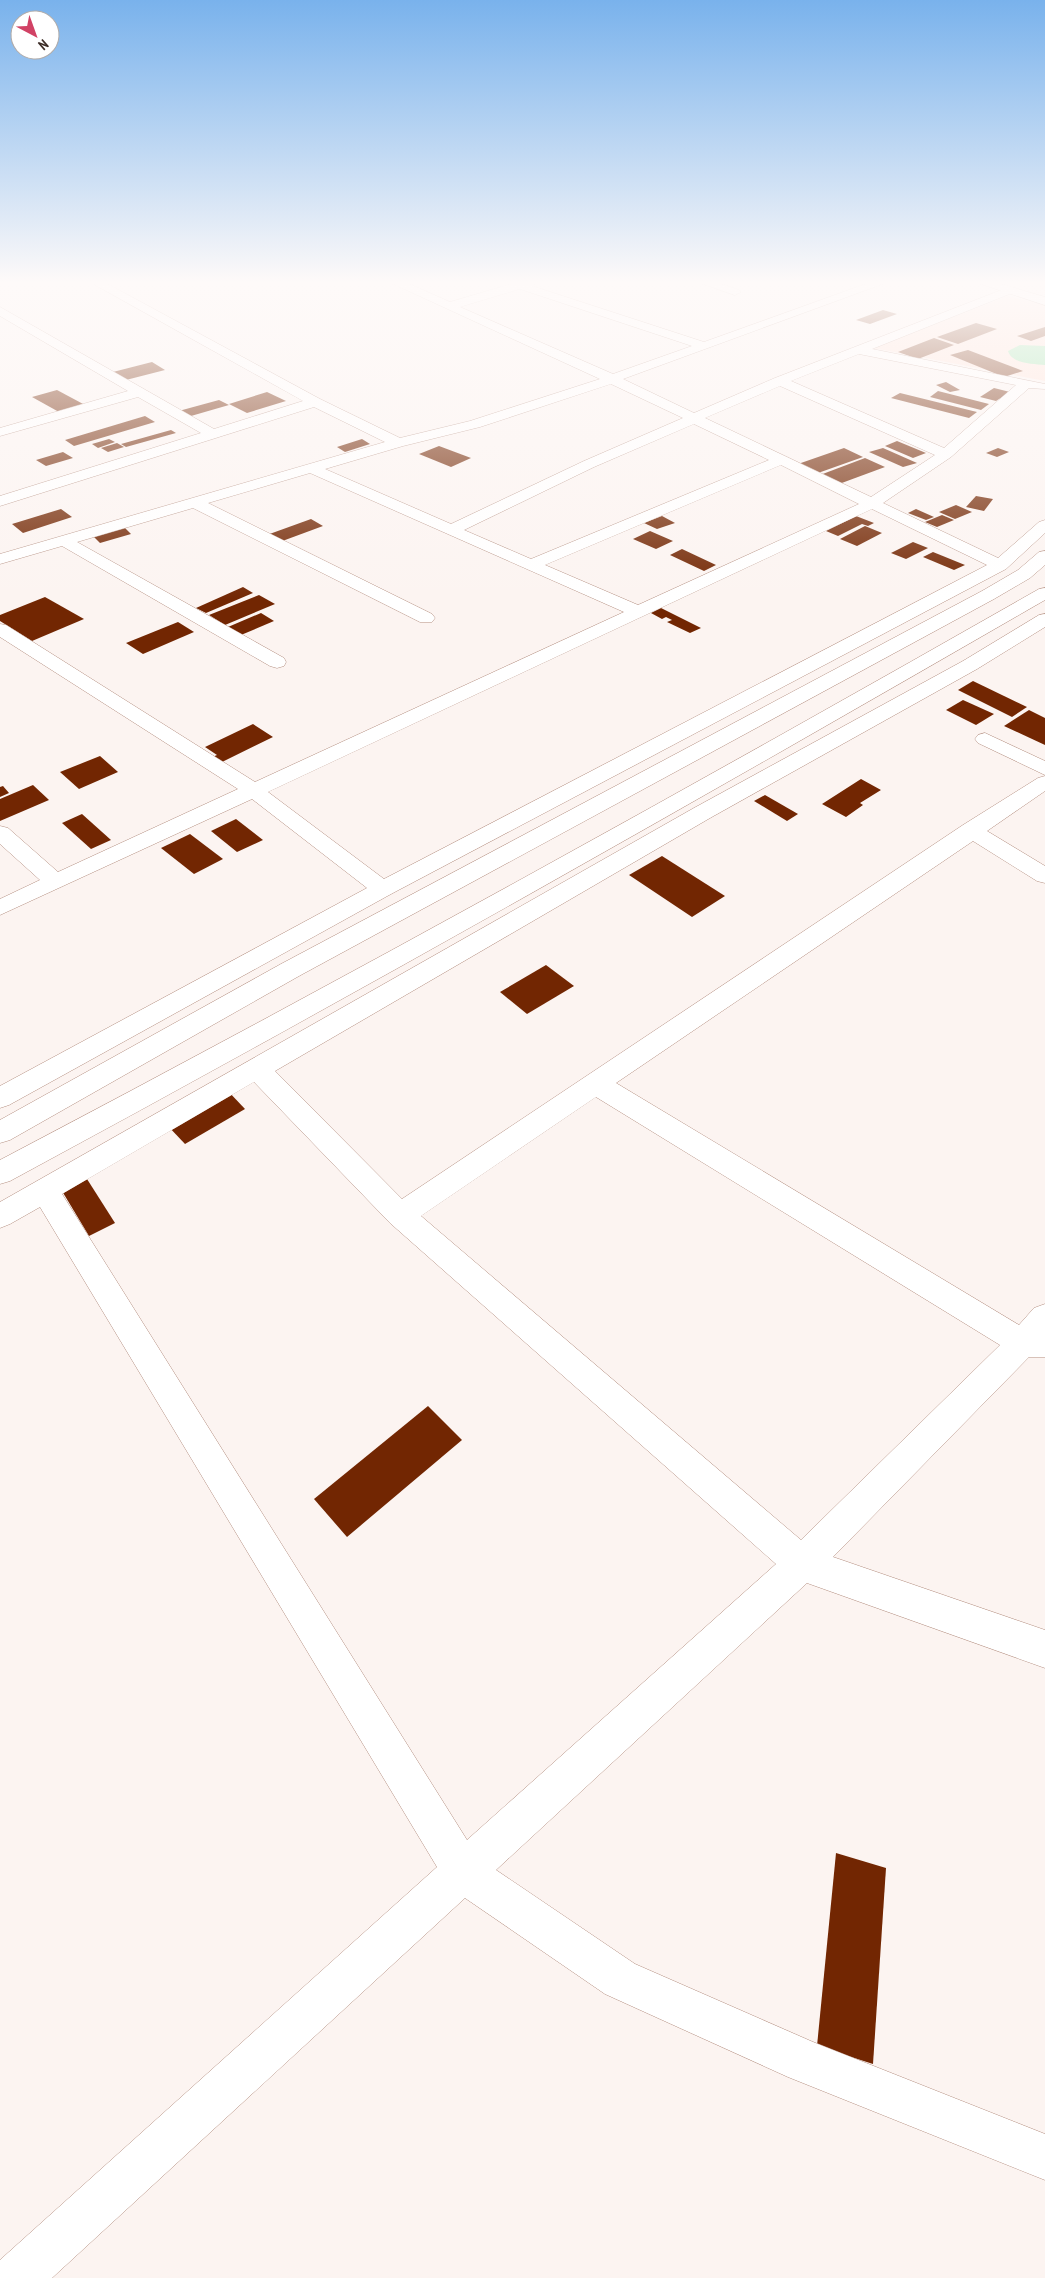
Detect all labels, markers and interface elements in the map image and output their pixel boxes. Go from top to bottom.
north arrow [10,10,60,60]
text: N [35,36,52,54]

